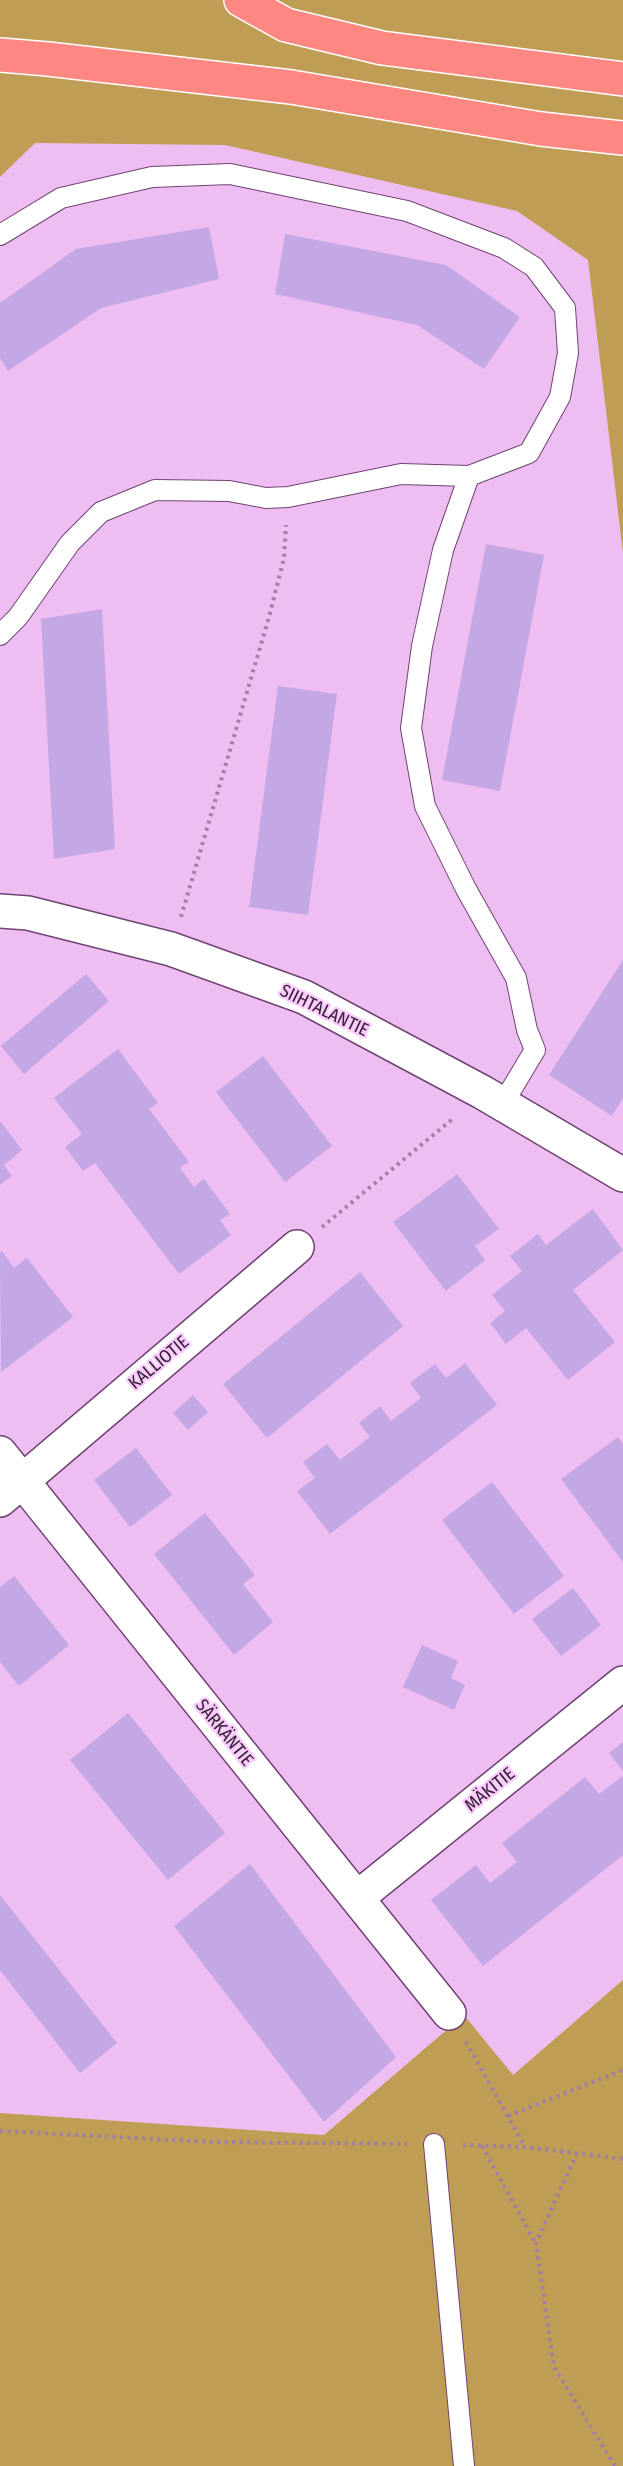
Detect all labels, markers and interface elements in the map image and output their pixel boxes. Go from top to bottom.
street label: SIIHTALANTIE [276,980,372,1042]
street label: KALLIOTIE [125,1332,193,1394]
street label: SÄRKÄNTIE [191,1695,257,1771]
street label: MÄKITIE [461,1763,519,1817]

